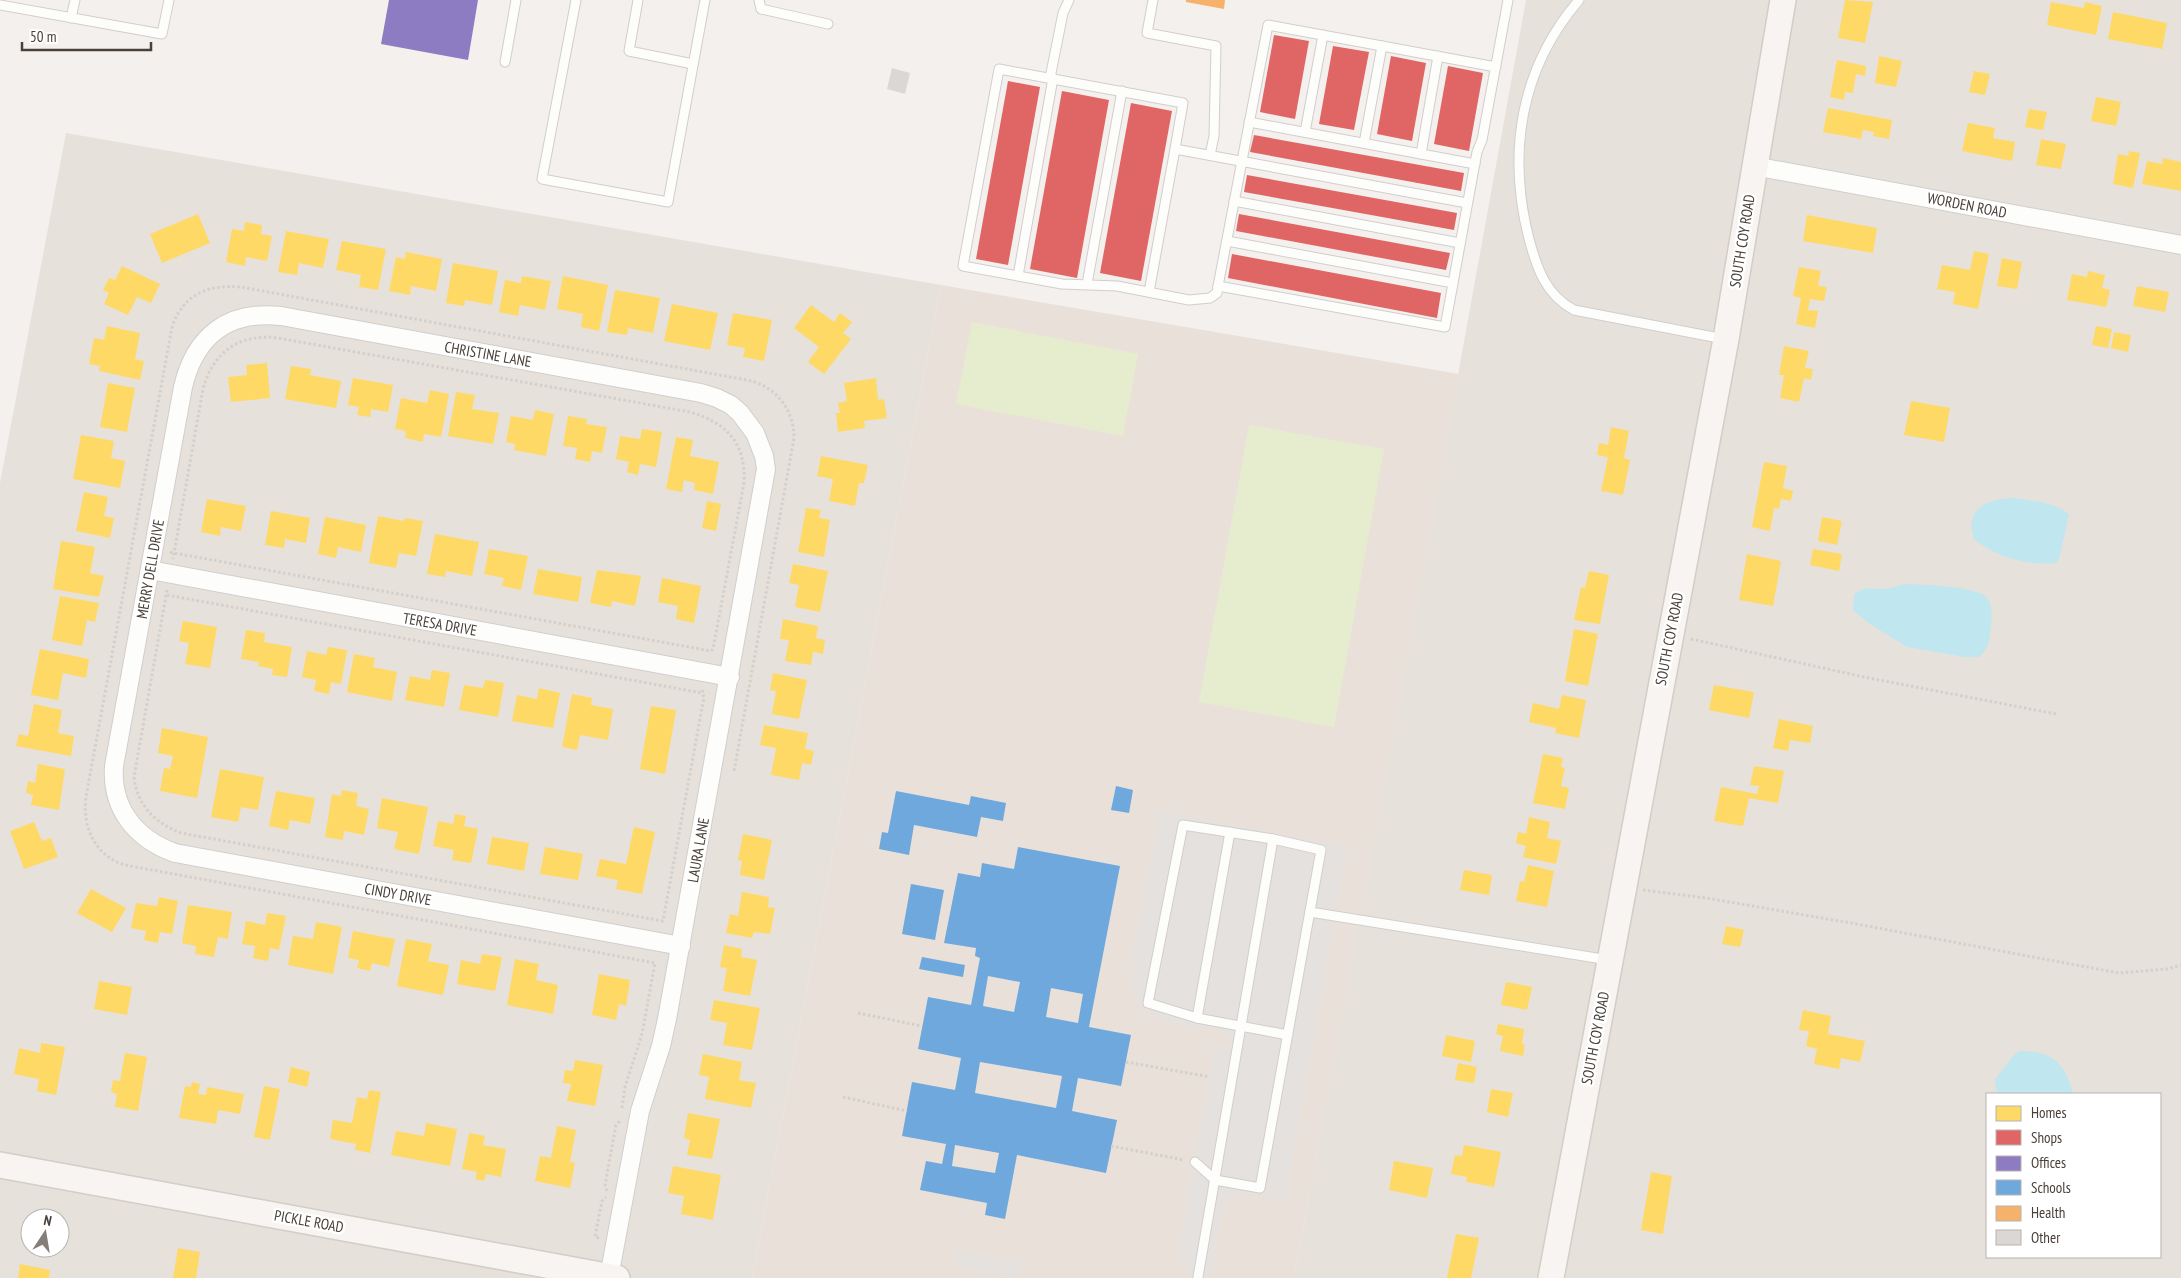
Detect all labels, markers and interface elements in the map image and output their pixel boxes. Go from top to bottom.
scale bar [22,20,151,52]
text: 50 m [30,27,56,46]
street label: WORDEN ROAD [1926,188,2008,222]
street label: SOUTH COY ROAD [1725,193,1759,289]
street label: CHRISTINE LANE [443,337,533,371]
street label: MERRY DELL DRIVE [132,518,168,620]
street label: SOUTH COY ROAD [1651,591,1687,687]
street label: TERESA DRIVE [401,608,479,640]
street label: LAURA LANE [683,816,713,884]
street label: CINDY DRIVE [363,879,433,909]
street label: SOUTH COY ROAD [1577,990,1613,1086]
legend [1986,1093,2161,1258]
text: Homes [2031,1103,2067,1122]
text: Shops [2031,1128,2062,1147]
text: Offices [2031,1153,2066,1172]
text: Schools [2031,1178,2071,1197]
text: Health [2031,1203,2065,1222]
street label: PICKLE ROAD [273,1206,345,1236]
north arrow [20,1208,70,1258]
text: N [42,1211,53,1230]
text: Other [2031,1228,2061,1247]

